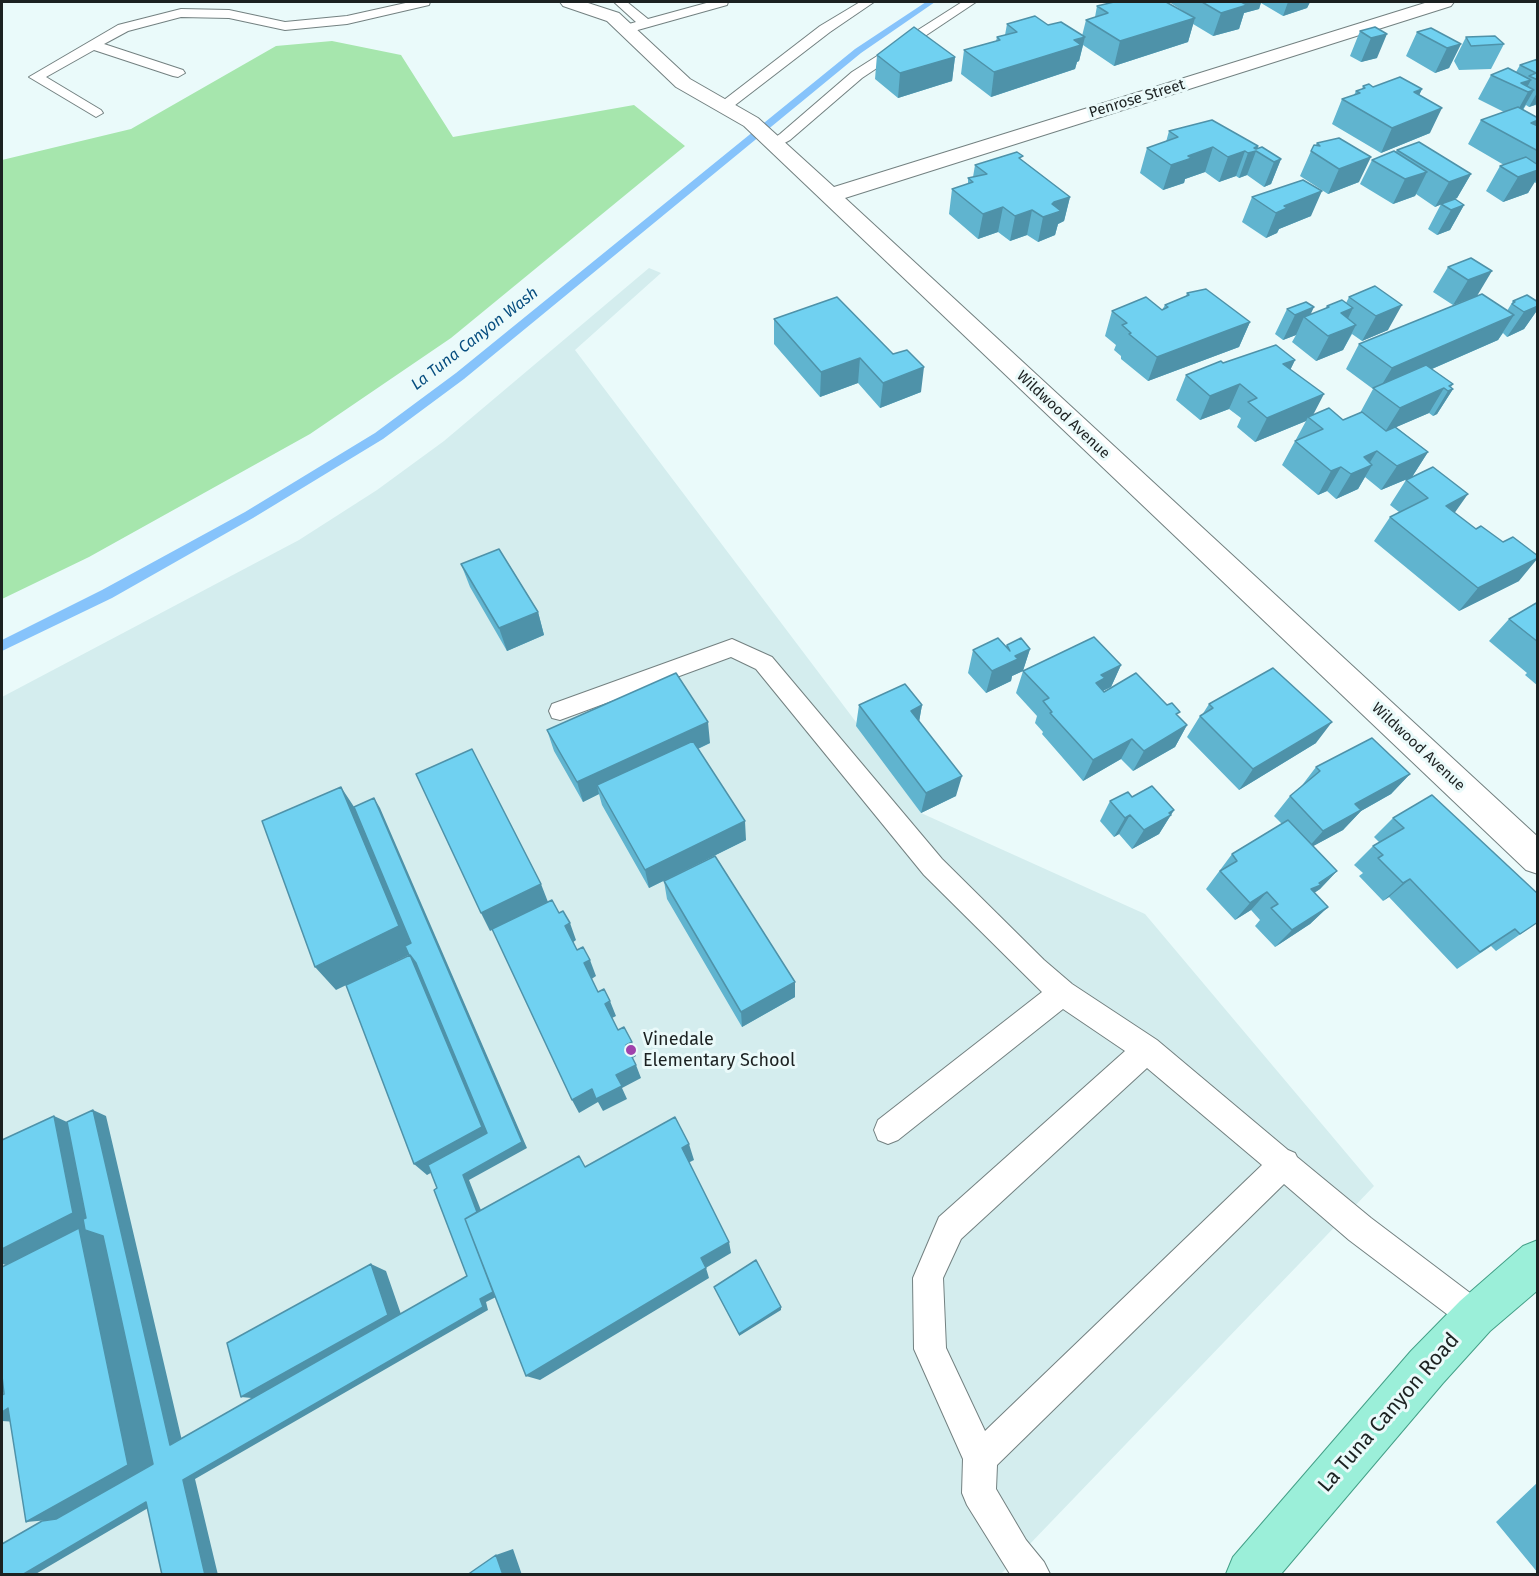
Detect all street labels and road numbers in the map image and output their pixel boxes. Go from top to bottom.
street label: Penrose Street [1087,76,1187,122]
street label: Wildwood Avenue [1013,367,1113,463]
street label: Wildwood Avenue [1368,699,1468,795]
street label: La Tuna Canyon Road [1313,1328,1465,1498]

